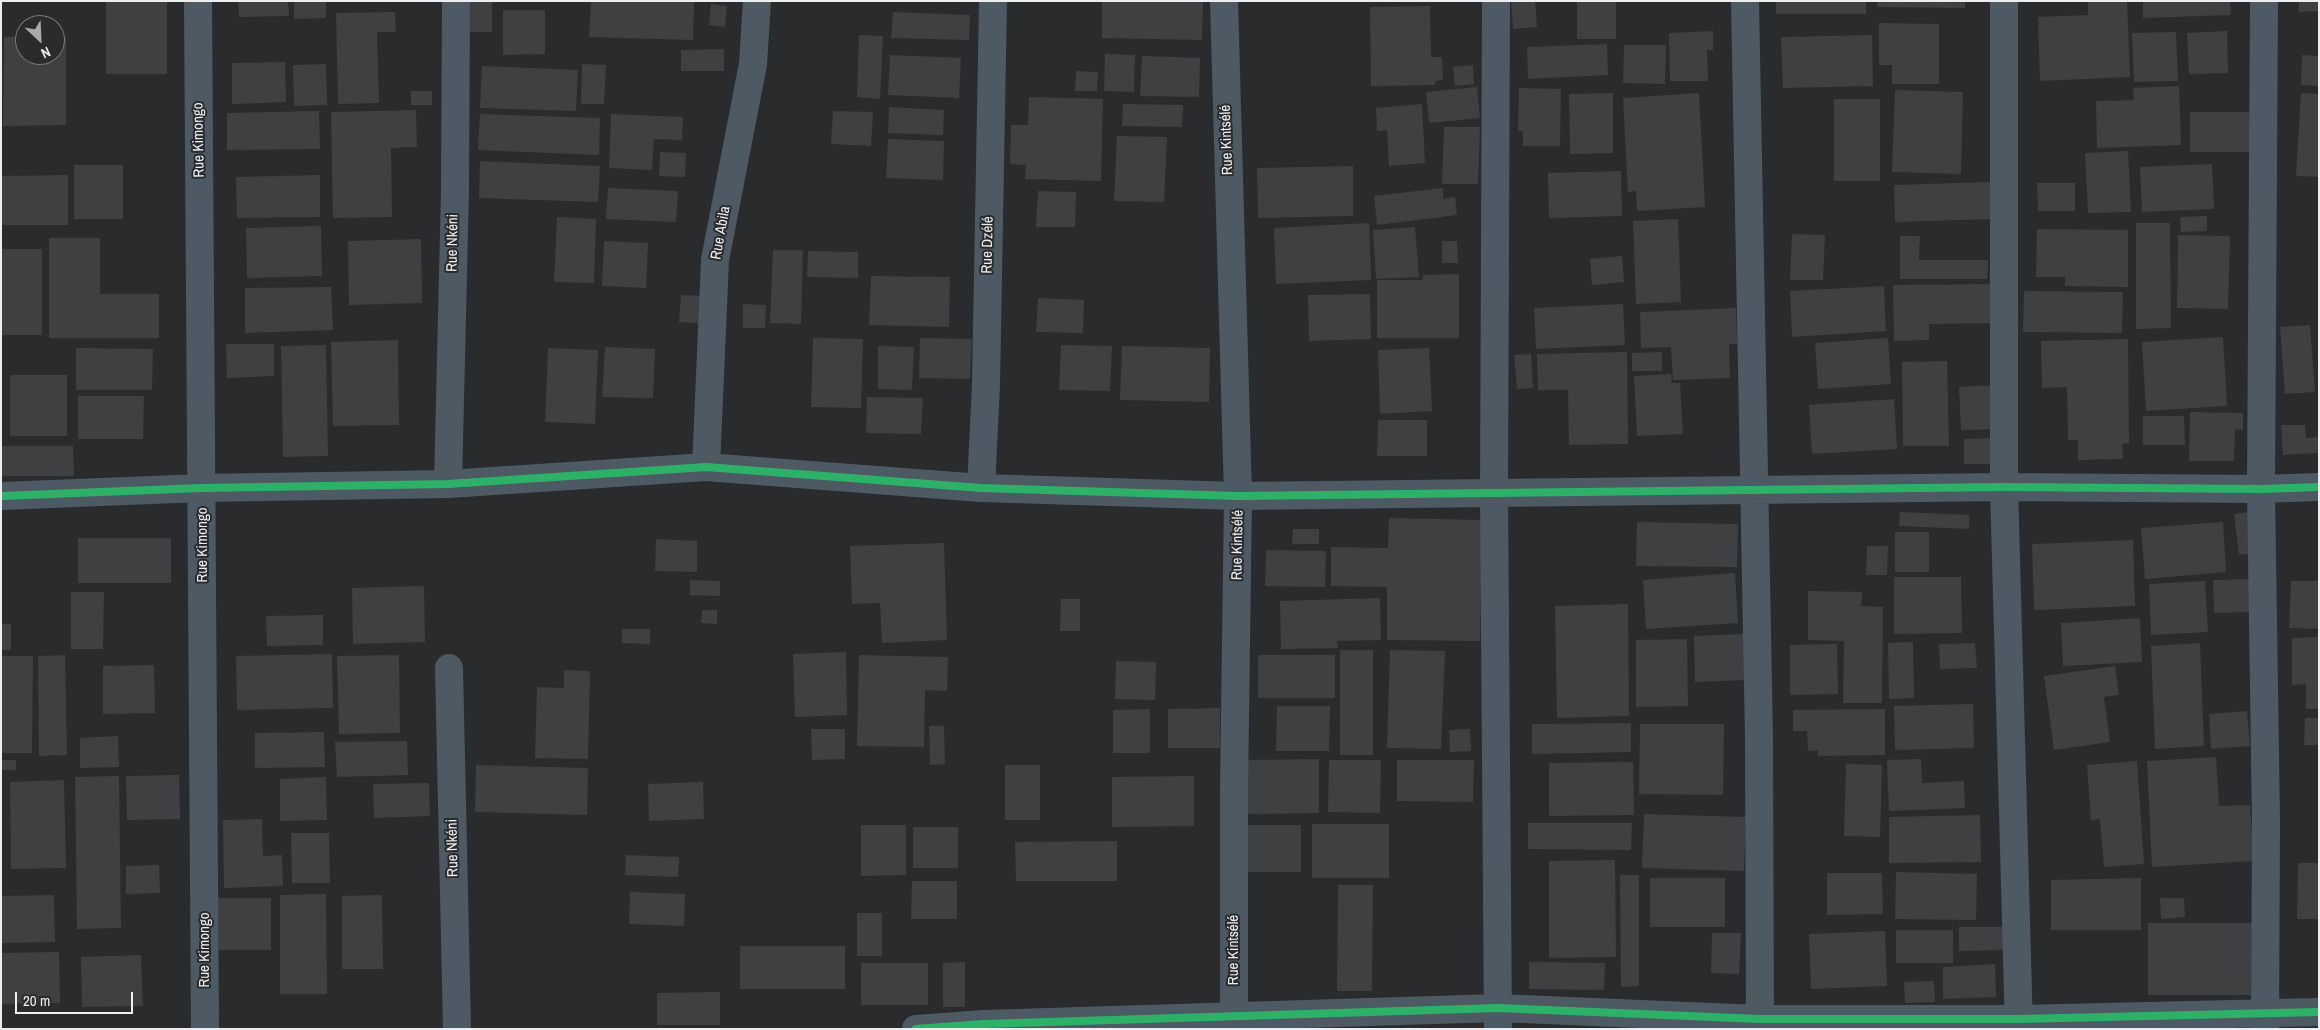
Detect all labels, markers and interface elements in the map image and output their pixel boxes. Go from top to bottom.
north arrow [15,15,65,65]
text: N [38,43,53,63]
street label: Rue Kimongo [189,102,209,178]
street label: Rue Kintsélé [1217,104,1237,176]
street label: Rue Abila [707,205,735,261]
street label: Rue Nkéni [443,214,463,272]
street label: Rue Dzélé [979,216,997,274]
street label: Rue Kimongo [194,507,212,583]
street label: Rue Kintsélé [1228,510,1248,580]
street label: Rue Nkéni [443,819,463,877]
street label: Rue Kimongo [196,912,214,988]
street label: Rue Kintsélé [1225,915,1243,985]
scale bar [18,982,135,1014]
text: 20 m [23,990,50,1011]

